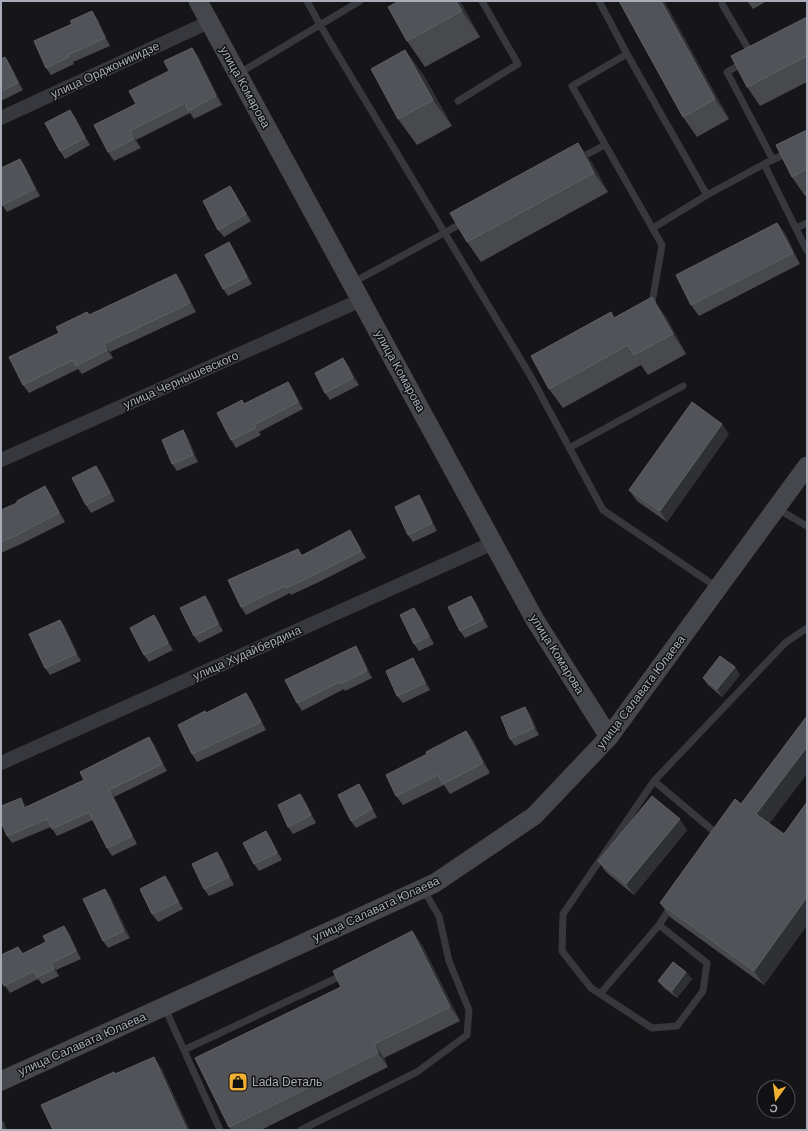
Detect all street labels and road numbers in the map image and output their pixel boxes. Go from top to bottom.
street label: улица Орджоникидзе [49,39,162,101]
street label: улица Комарова [217,44,273,131]
street label: улица Комарова [372,328,428,415]
street label: улица Чернышевского [121,348,241,412]
street label: улица Комарова [527,612,587,697]
street label: улица Худайбердина [191,623,304,683]
street label: улица Салавата Юлаева [594,632,688,751]
street label: улица Салавата Юлаева [310,873,442,945]
street label: улица Салавата Юлаева [16,1009,148,1079]

